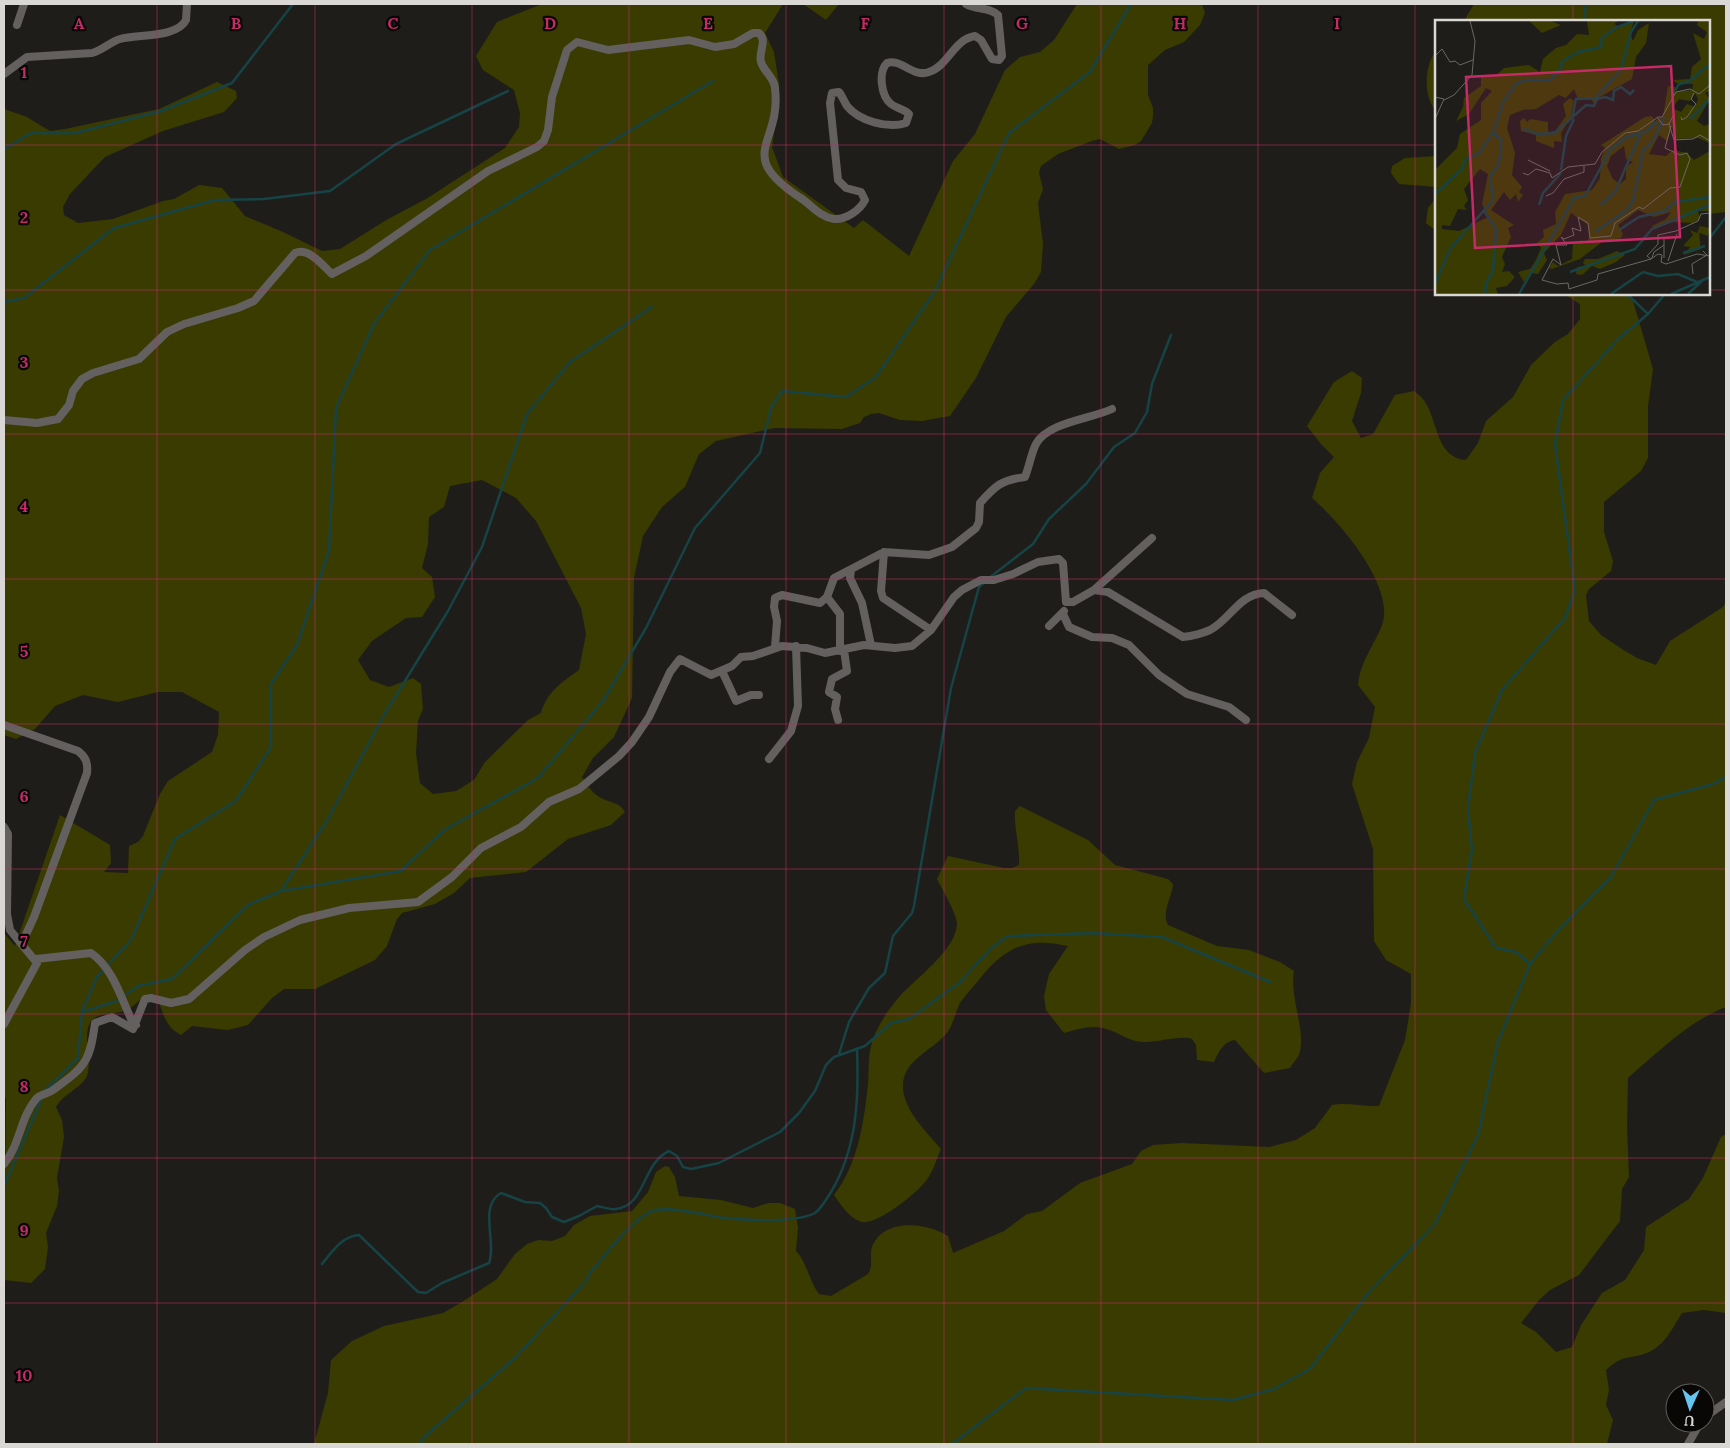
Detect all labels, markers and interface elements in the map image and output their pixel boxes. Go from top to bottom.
text: A [74,13,85,33]
text: B [231,13,242,33]
text: C [387,13,399,33]
text: D [544,13,556,33]
text: E [703,13,713,33]
text: F [860,13,870,33]
text: G [1016,13,1028,33]
text: H [1174,13,1187,33]
text: I [1334,13,1340,33]
inset map [1435,20,1710,295]
text: 1 [21,62,27,82]
text: 2 [20,207,28,227]
text: 3 [20,352,29,372]
text: 4 [20,496,29,516]
text: 5 [20,641,29,661]
text: 6 [19,786,29,806]
text: 7 [20,931,28,951]
text: 8 [19,1076,29,1096]
text: 9 [19,1220,29,1240]
text: 10 [16,1365,32,1385]
north arrow [1665,1383,1715,1433]
text: U [1683,1412,1695,1430]

